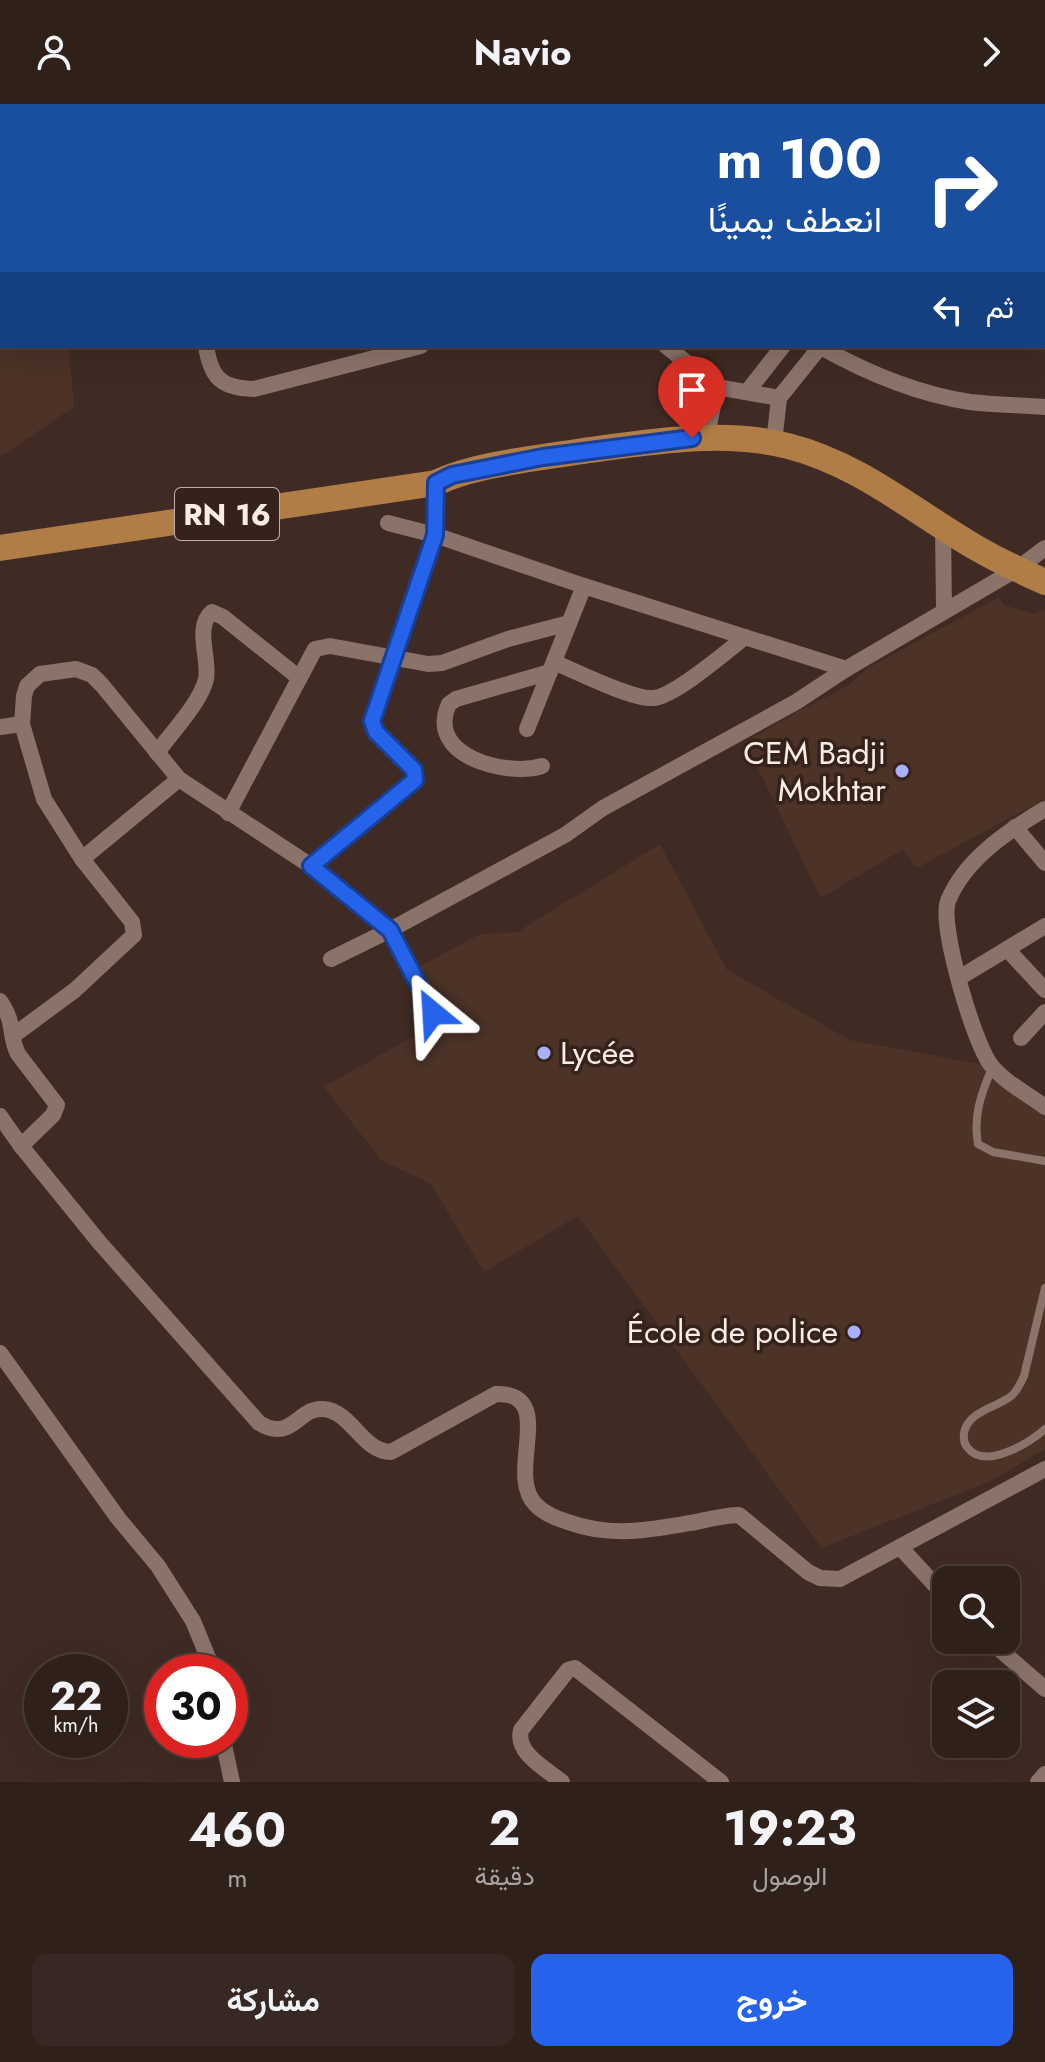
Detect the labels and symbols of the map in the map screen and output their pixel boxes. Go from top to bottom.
pin [658,356,726,438]
road number: RN 16 [175,488,279,540]
place label: CEM Badji Mokhtar [743,730,886,813]
marker: CEM Badji Mokhtar [893,762,911,780]
position arrow [391,971,475,1055]
place label: Lycée [560,1030,635,1076]
marker: Lycée [535,1044,553,1062]
place label: École de police [627,1309,838,1355]
marker: École de police [845,1323,863,1341]
speed limit sign: 30 [144,1654,248,1758]

